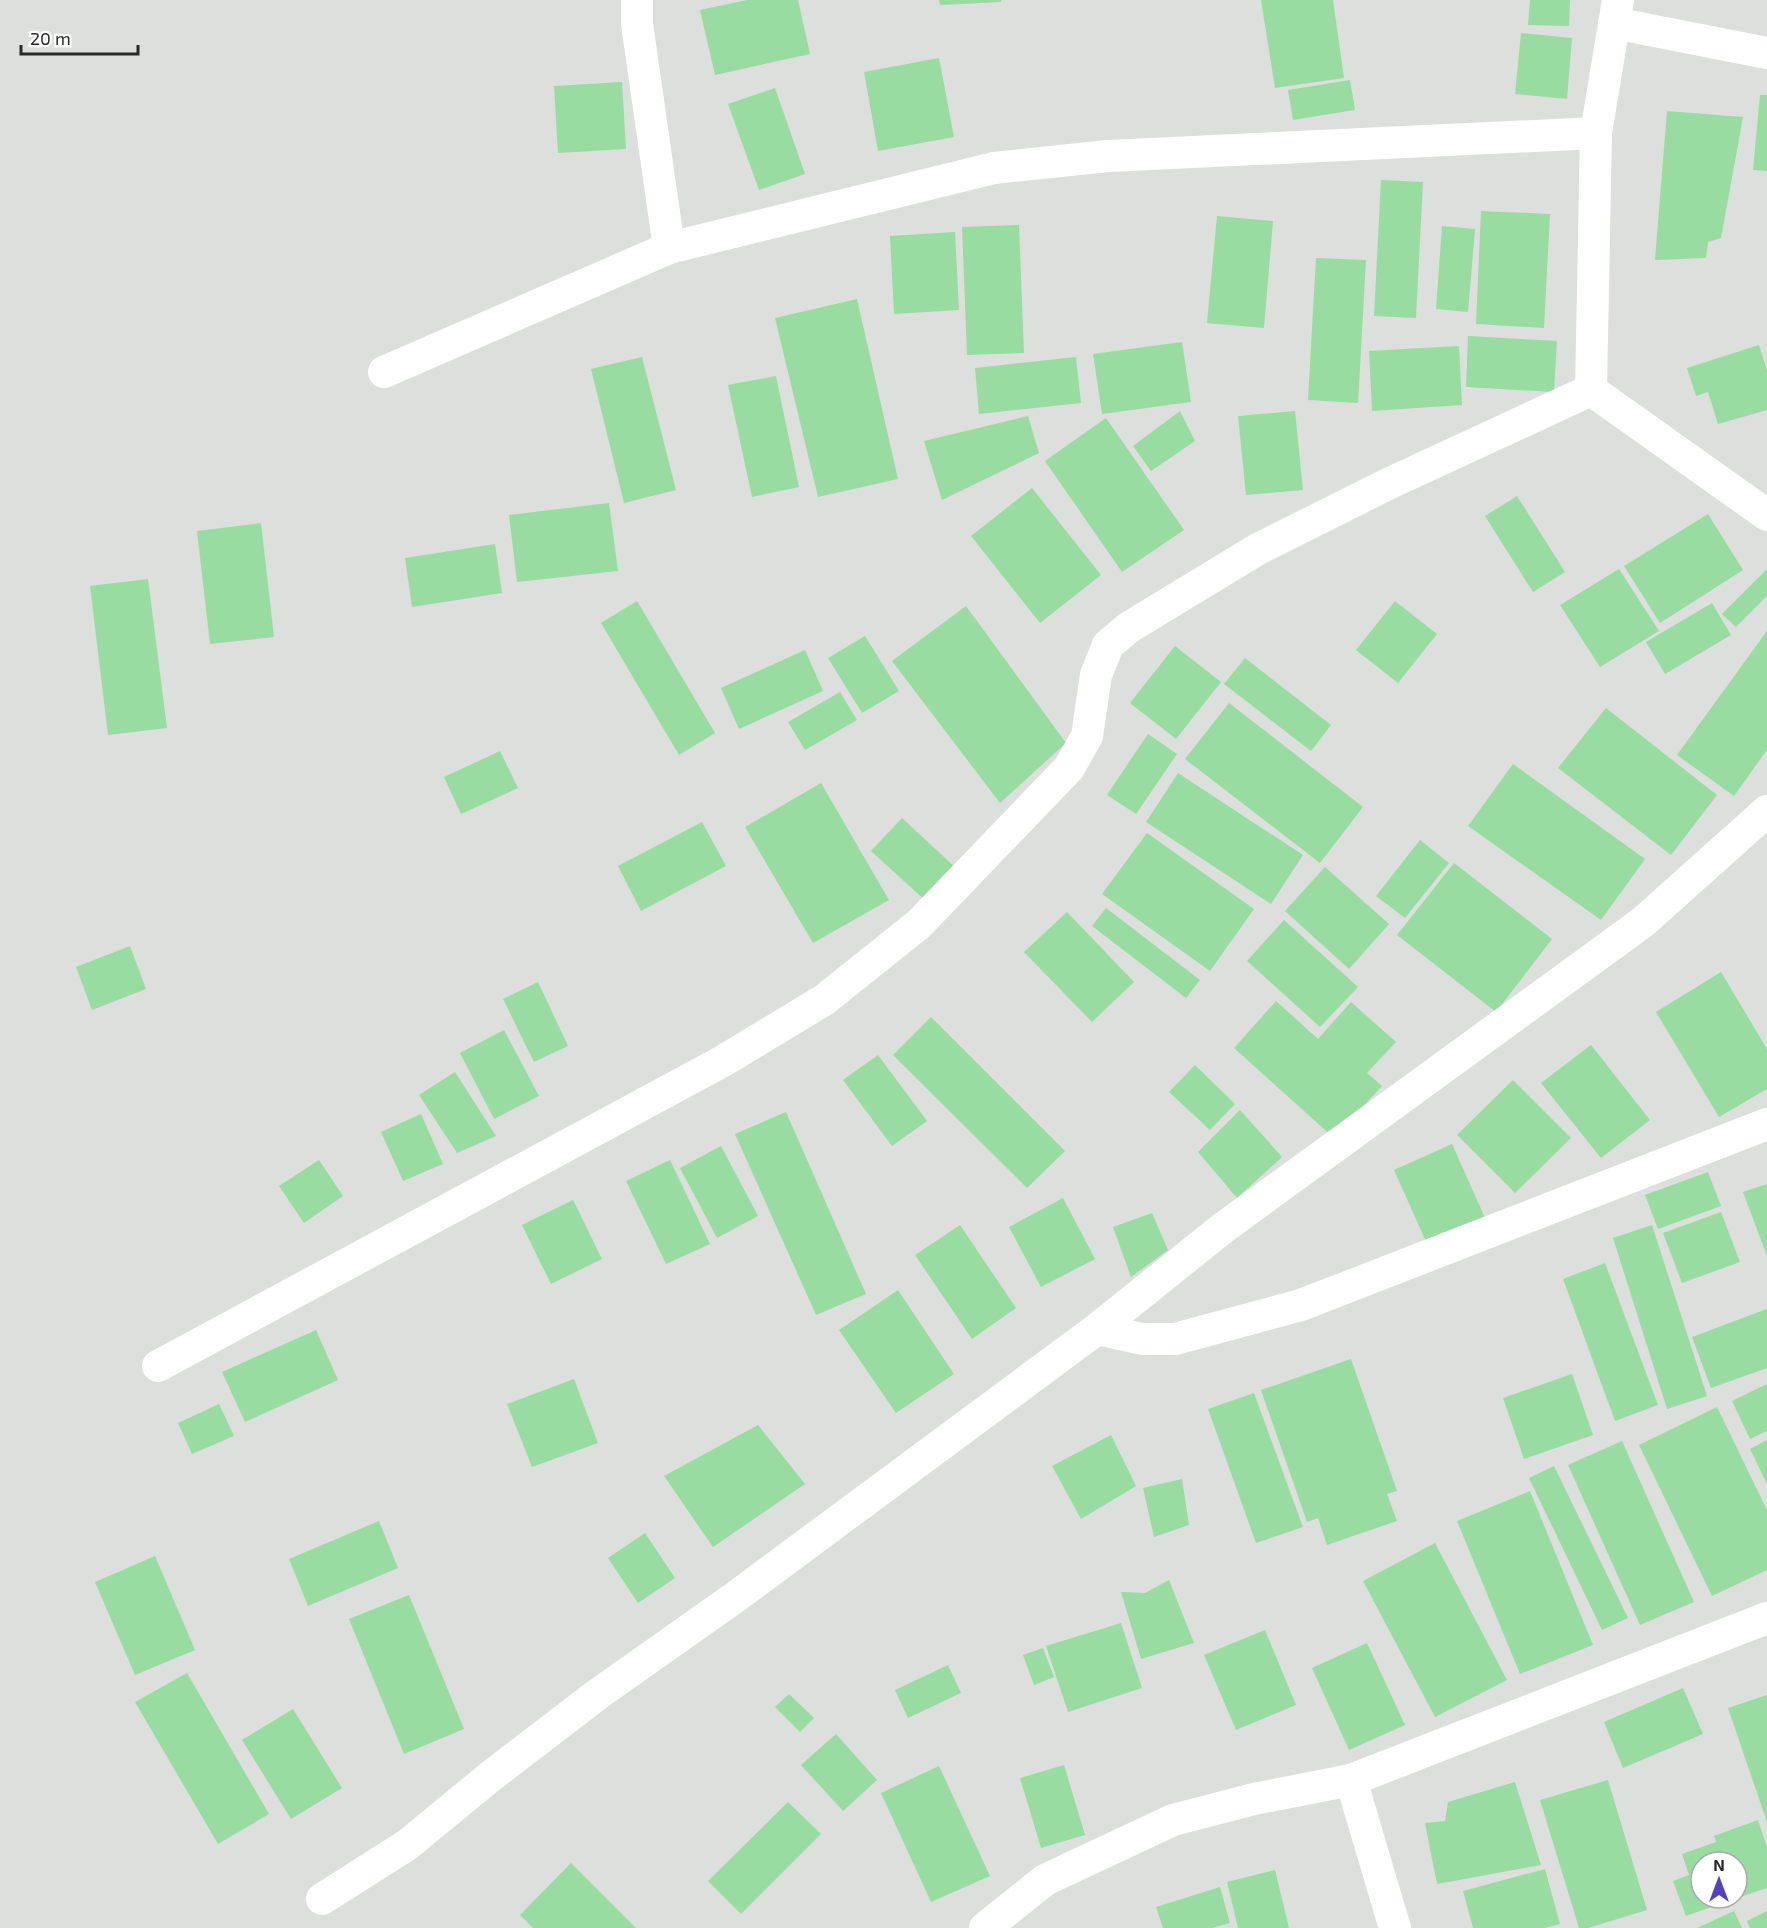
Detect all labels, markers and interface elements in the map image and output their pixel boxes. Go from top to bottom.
scale bar [21,18,138,56]
text: 20 m [30,27,71,49]
north arrow [1689,1850,1749,1910]
text: N [1713,1855,1725,1874]

